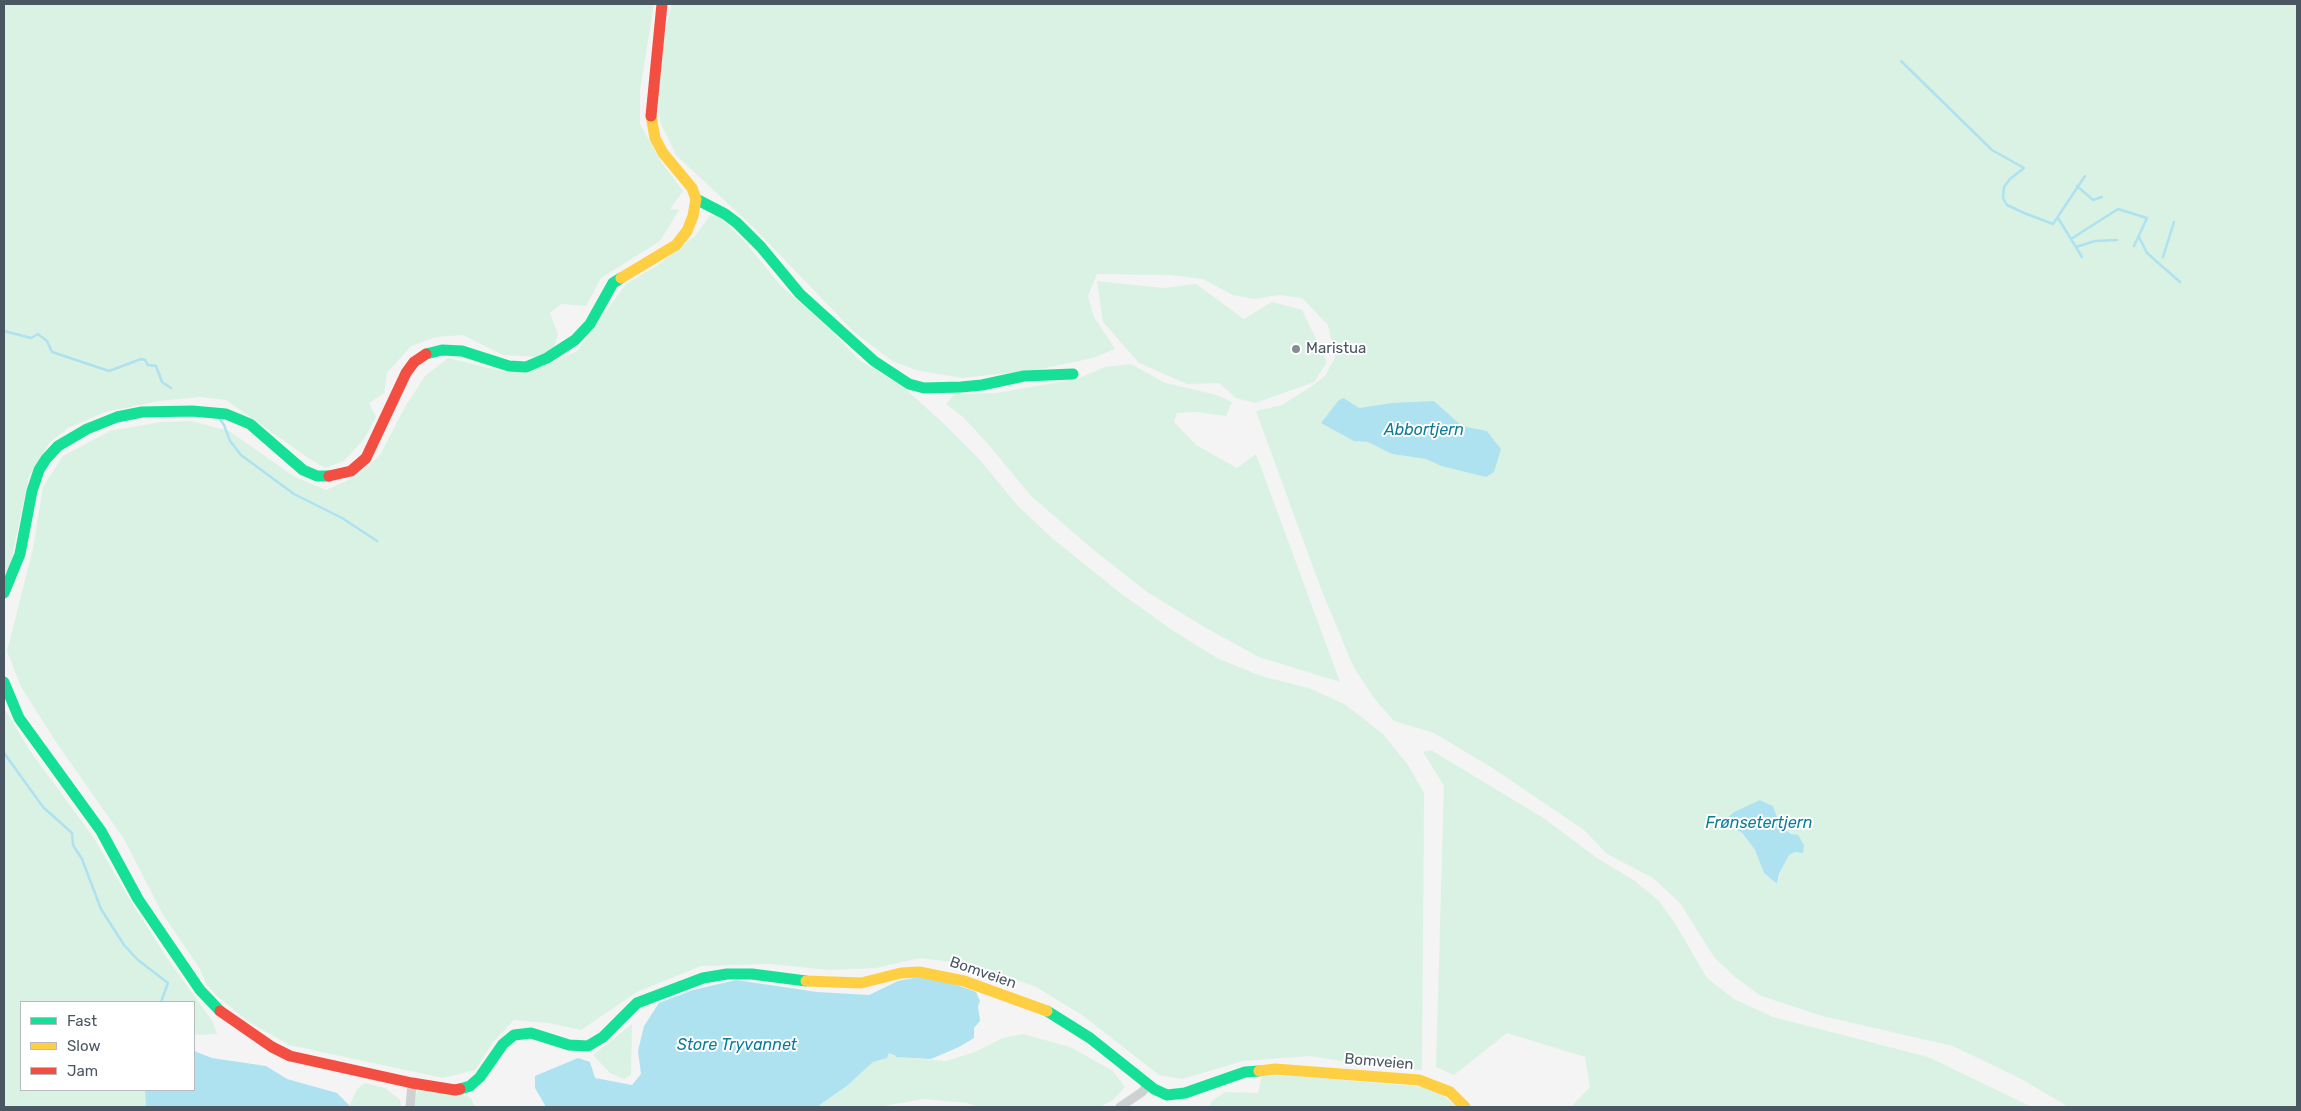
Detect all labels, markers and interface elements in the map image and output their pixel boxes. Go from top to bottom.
place label: Maristua [1306,340,1366,358]
marker: Maristua [1290,343,1302,355]
water label: Abbortjern [1384,420,1464,440]
water label: Frønsetertjern [1705,813,1813,833]
street label: Bomveien [947,953,1019,993]
legend [20,1001,195,1091]
text: Fast [67,1012,97,1030]
water label: Store Tryvannet [677,1035,797,1055]
text: Slow [67,1037,100,1055]
street label: Bomveien [1344,1050,1414,1074]
text: Jam [67,1062,98,1080]

